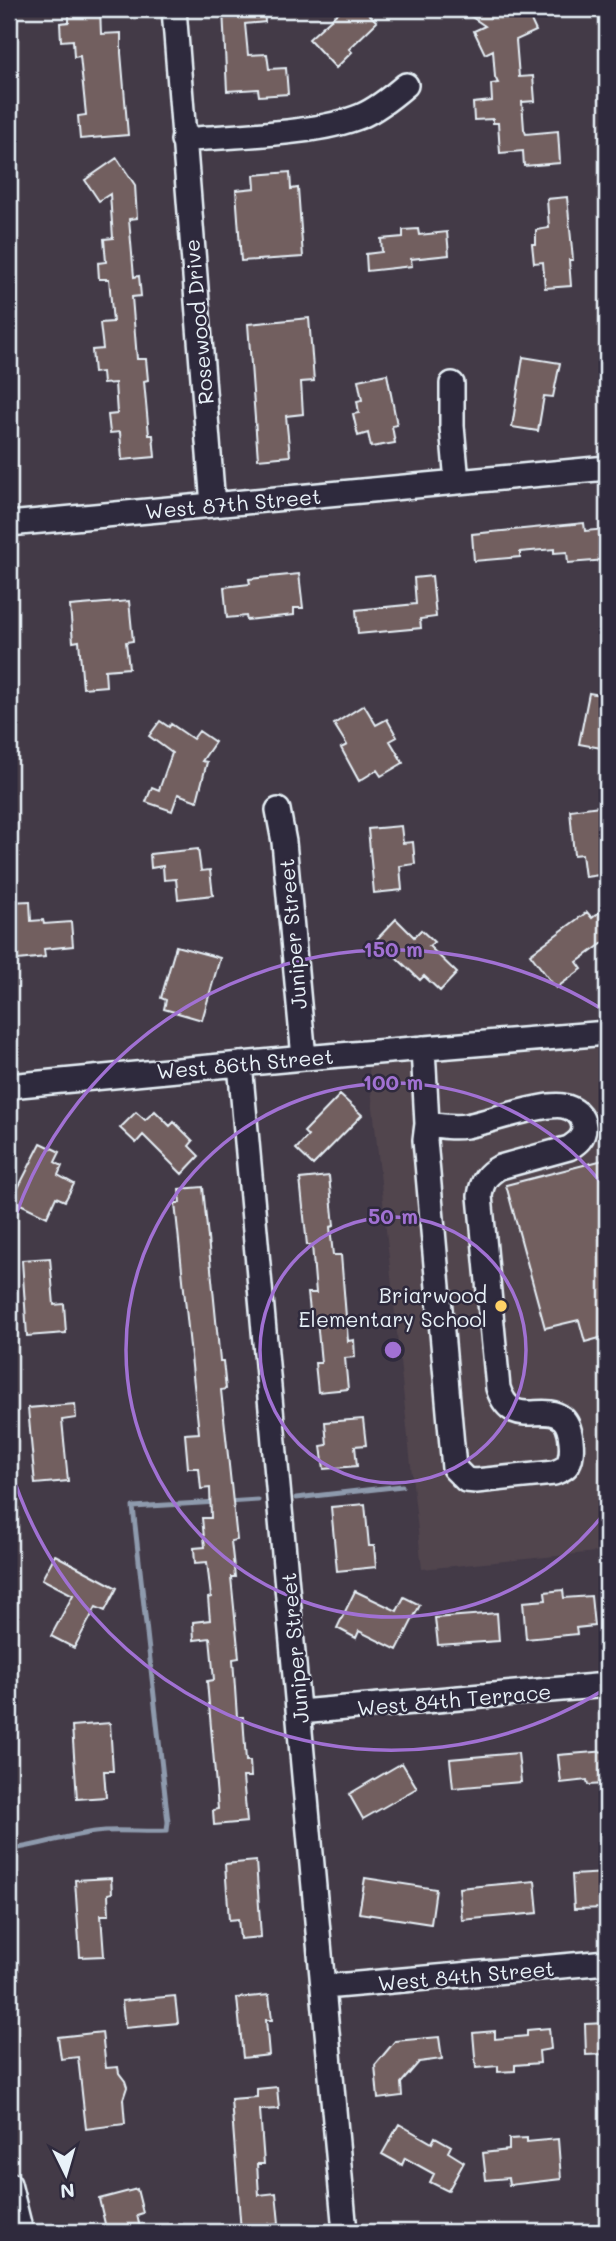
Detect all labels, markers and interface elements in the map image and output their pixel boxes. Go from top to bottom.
street label: Rosewood Drive [177,238,219,406]
street label: West 87th Street [144,482,322,524]
street label: Juniper Street [272,858,312,1010]
text: 150 m [363,935,423,962]
street label: West 86th Street [155,1042,335,1084]
text: 100 m [363,1068,423,1095]
text: 50 m [368,1202,418,1229]
place label: Briarwood Elementary School [299,1281,487,1332]
marker: Briarwood Elementary School [493,1298,509,1314]
centre of rings [381,1338,405,1362]
street label: Juniper Street [274,1572,314,1724]
street label: West 84th Terrace [356,1677,552,1721]
street label: West 84th Street [377,1954,555,1996]
north arrow [32,2140,102,2210]
text: N [59,2178,76,2205]

